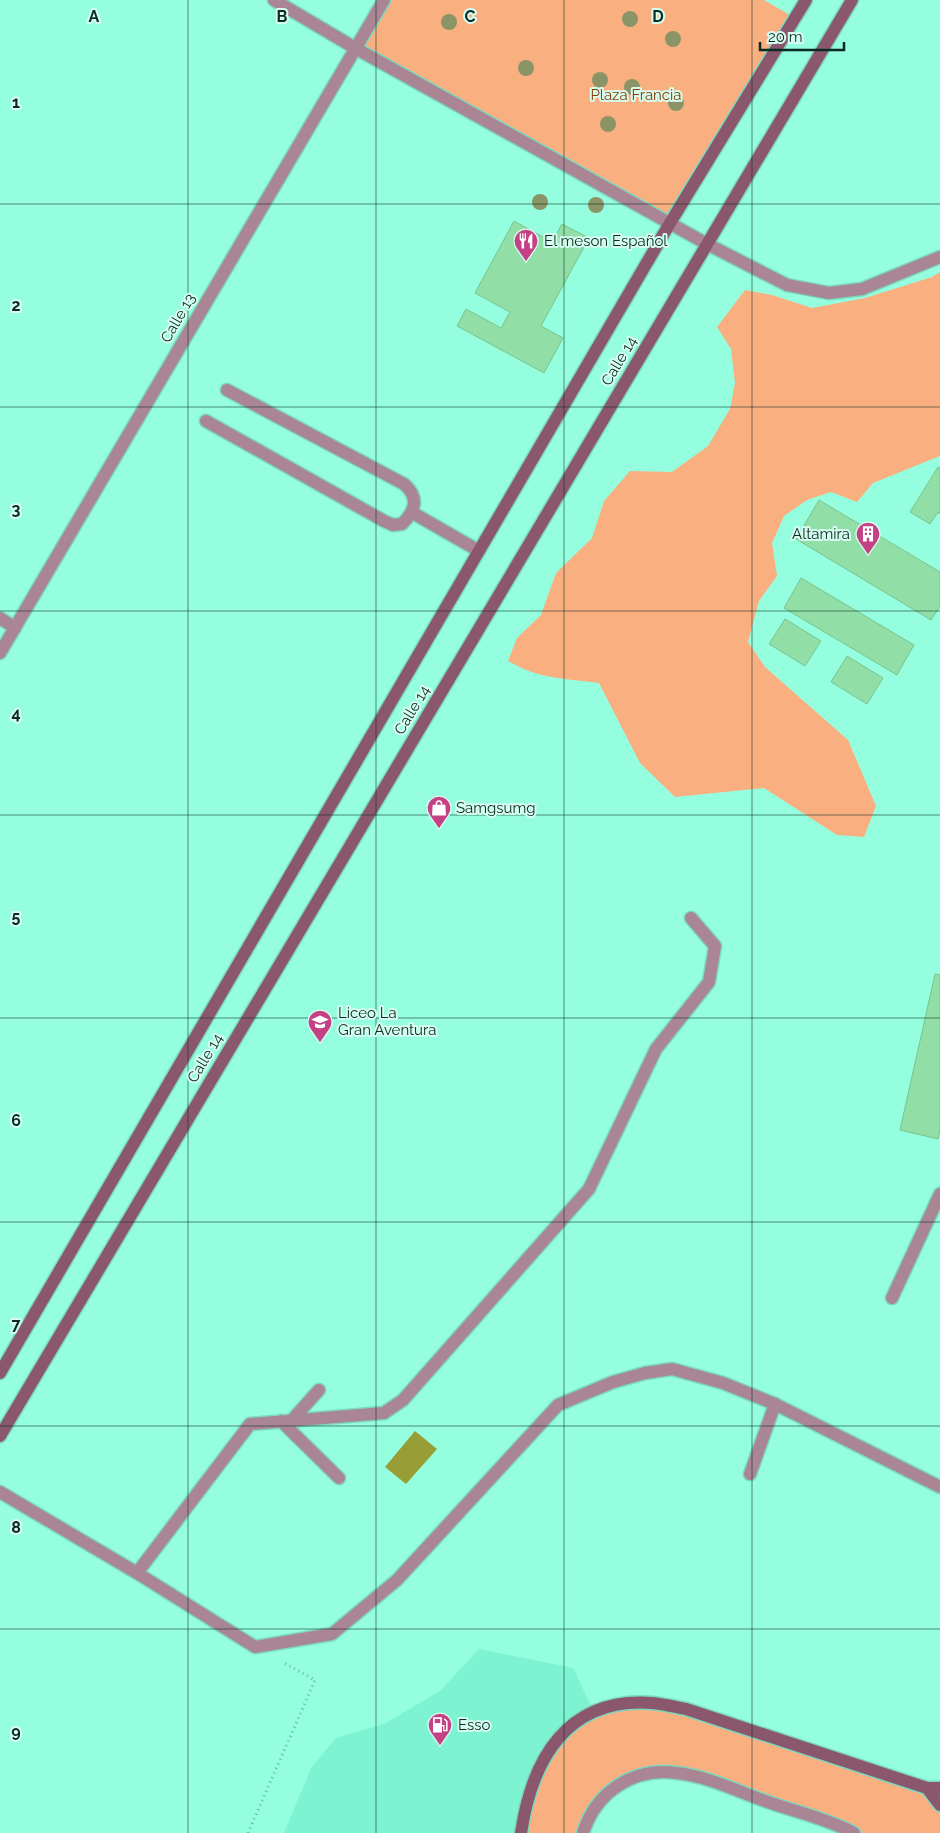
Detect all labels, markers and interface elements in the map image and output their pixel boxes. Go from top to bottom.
text: A [89,7,100,26]
text: B [277,7,288,26]
text: C [465,7,476,26]
text: D [652,7,664,26]
scale bar [760,20,844,52]
text: 20 m [768,28,803,46]
park label: Plaza Francia [590,86,682,104]
text: 1 [12,93,20,112]
restaurant icon: El meson Español [513,228,539,262]
place label: El meson Español [544,232,668,250]
street label: Calle 13 [157,290,199,346]
text: 2 [11,296,21,315]
street label: Calle 14 [597,333,641,389]
text: 3 [12,500,21,519]
building icon: Altamira [855,521,881,555]
place label: Altamira [792,525,850,543]
street label: Calle 14 [390,682,434,738]
text: 4 [11,704,21,723]
shop icon: Samgsumg [426,795,452,829]
place label: Samgsumg [456,799,536,817]
text: 5 [12,907,21,926]
place label: Liceo La Gran Aventura [338,1004,436,1039]
school or university icon: Liceo La Gran Aventura [307,1009,333,1043]
street label: Calle 14 [183,1030,227,1086]
text: 6 [11,1111,21,1130]
text: 7 [12,1315,21,1334]
text: 8 [11,1518,21,1537]
fuel station icon: Esso [427,1712,453,1746]
place label: Esso [458,1716,491,1734]
text: 9 [11,1722,21,1741]

